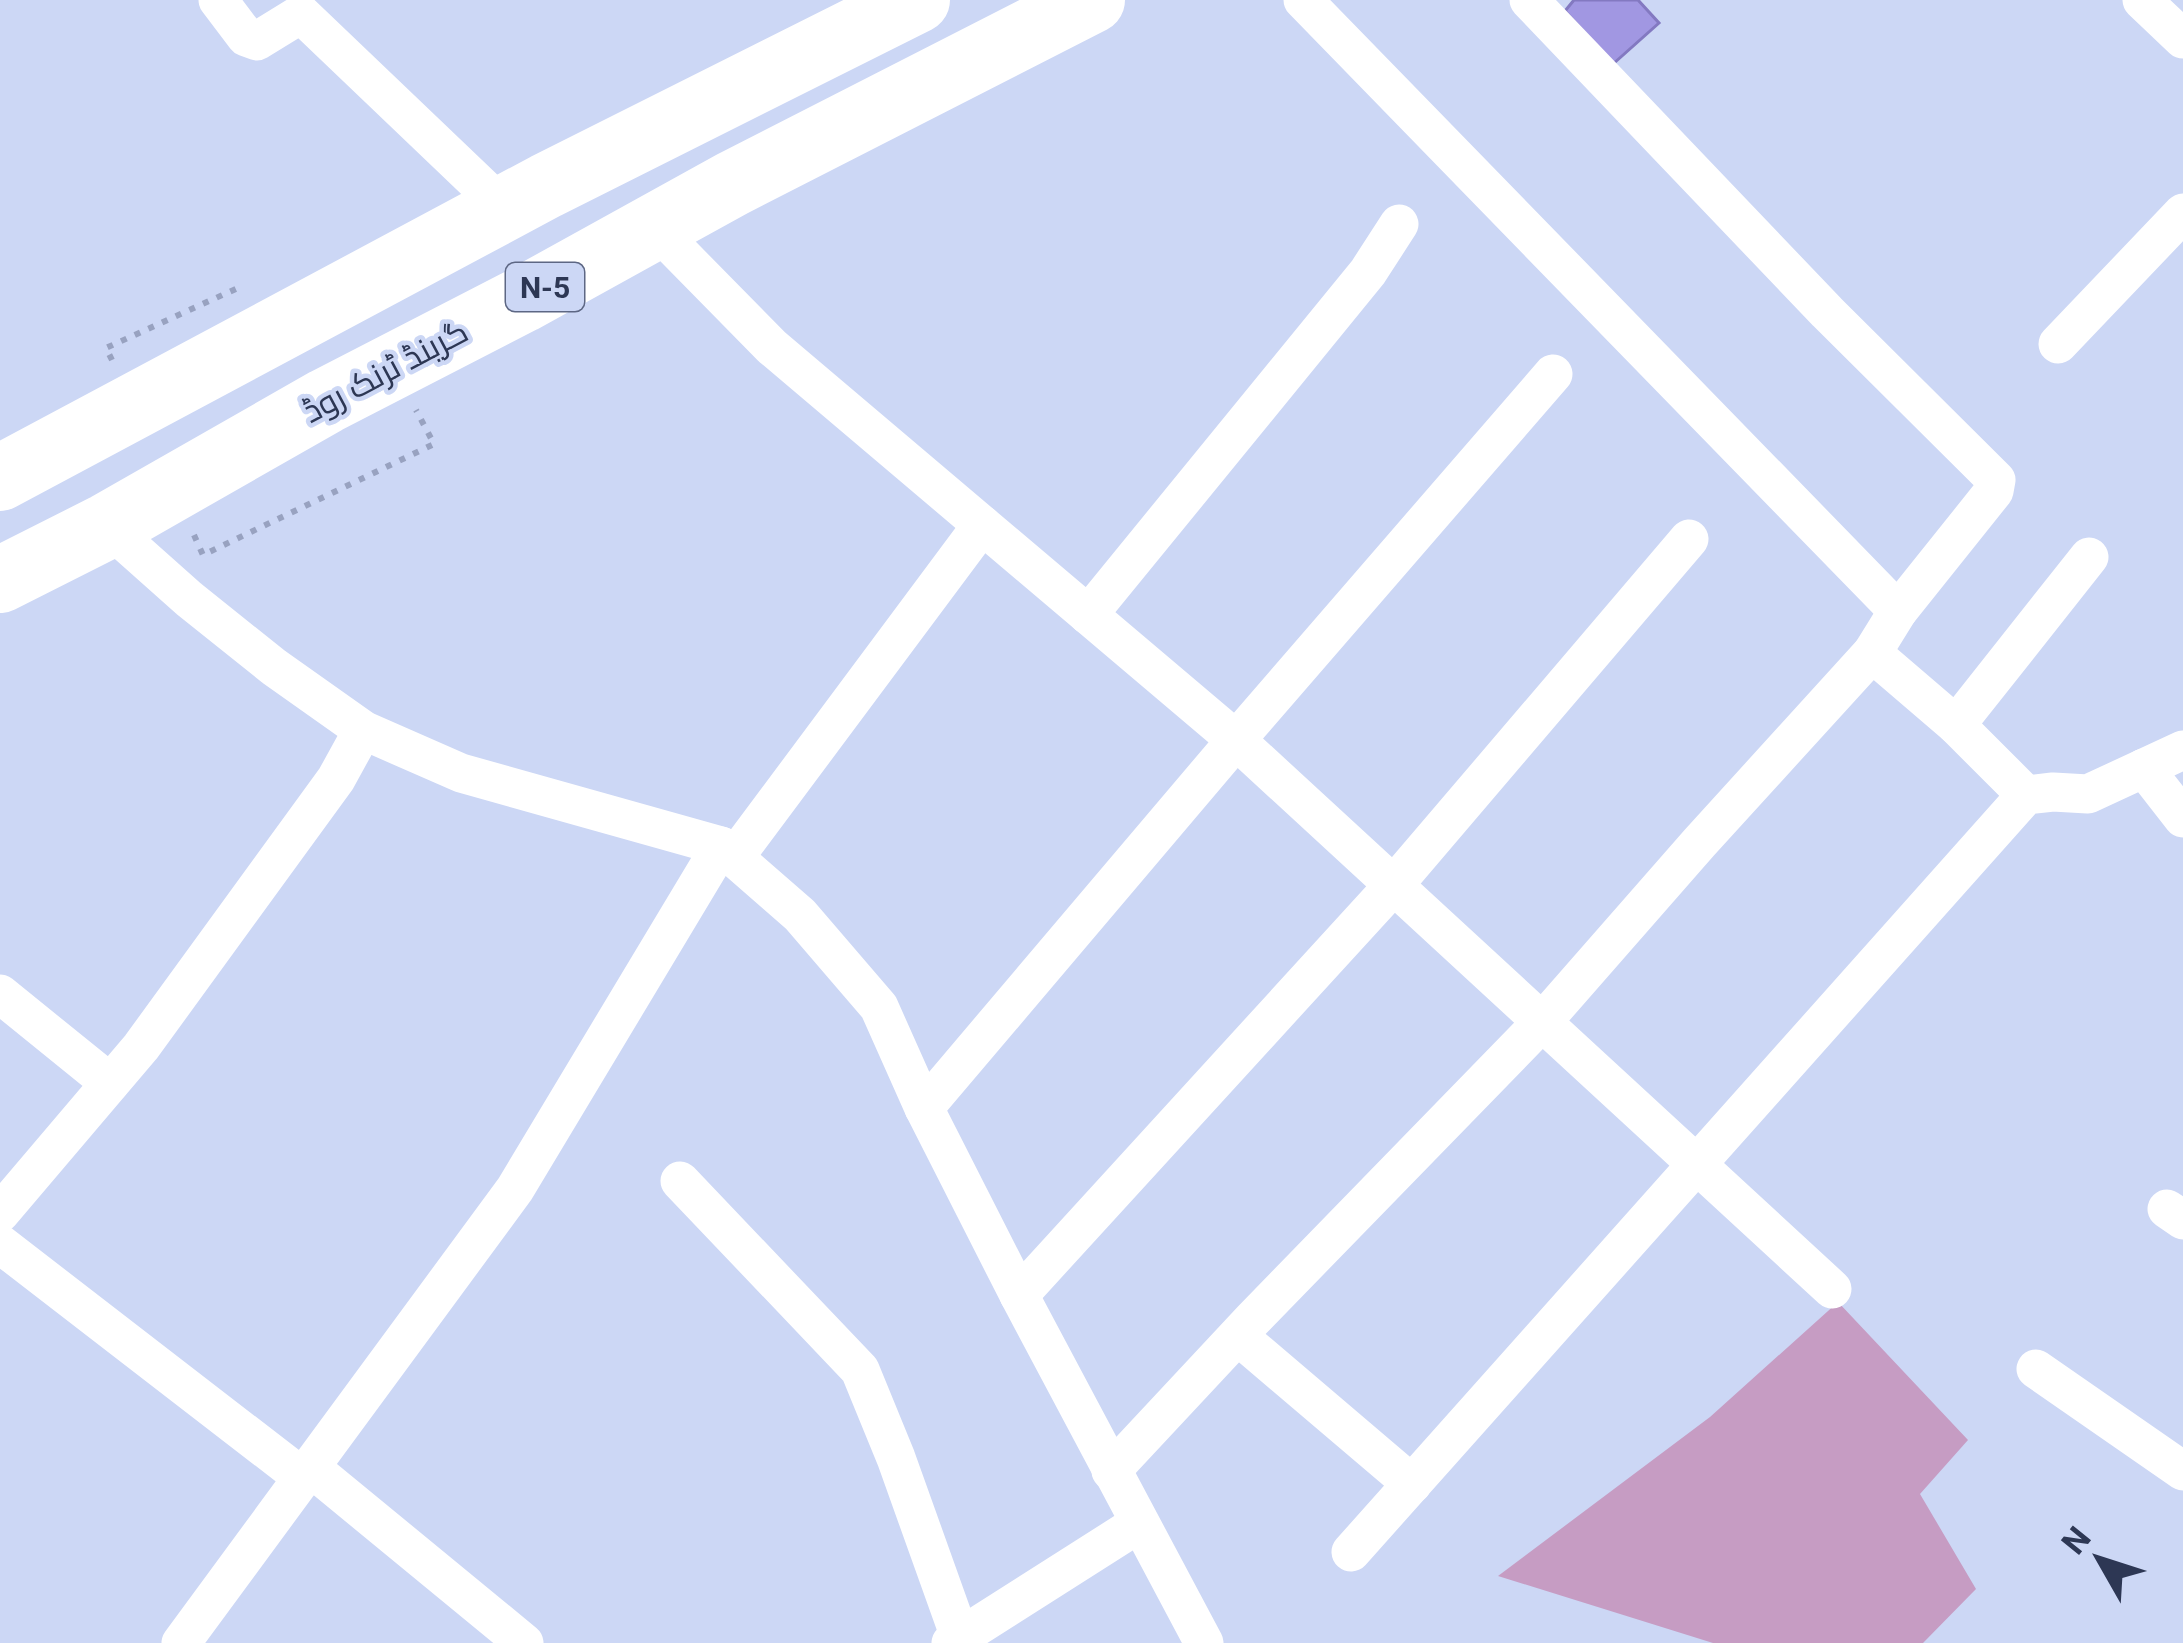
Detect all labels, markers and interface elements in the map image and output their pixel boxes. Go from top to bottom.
road number: N-5 [506,263,584,311]
street label: گرینڈ ٹرنک روڈ [296,311,474,431]
north arrow [2039,1499,2159,1619]
text: N [2054,1519,2099,1562]

